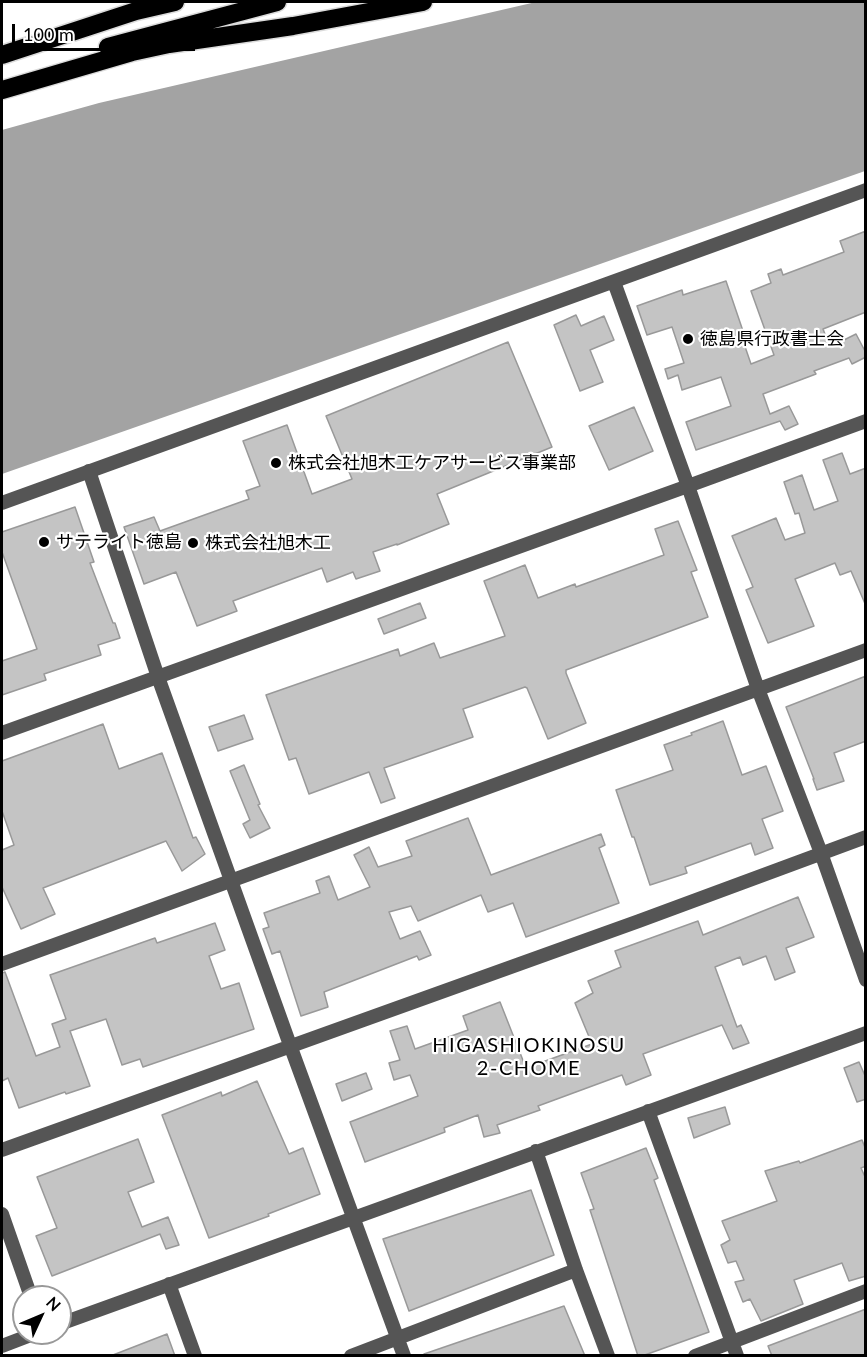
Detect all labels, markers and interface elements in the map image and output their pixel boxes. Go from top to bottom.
scale bar [15,12,198,50]
text: 100 m [23,23,74,45]
place label: 徳島県行政書士会 [700,328,844,350]
marker: 徳島県行政書士会 [681,332,695,346]
place label: 株式会社旭木工ケアサービス事業部 [288,452,576,474]
marker: 株式会社旭木工ケアサービス事業部 [269,456,283,470]
place label: サテライト徳島 [56,531,182,553]
place label: 株式会社旭木工 [205,532,331,554]
marker: サテライト徳島 [37,535,51,549]
marker: 株式会社旭木工 [186,536,200,550]
district label: HIGASHIOKINOSU 2-CHOME [432,1034,626,1081]
north arrow [12,1285,72,1345]
text: N [43,1292,65,1315]

